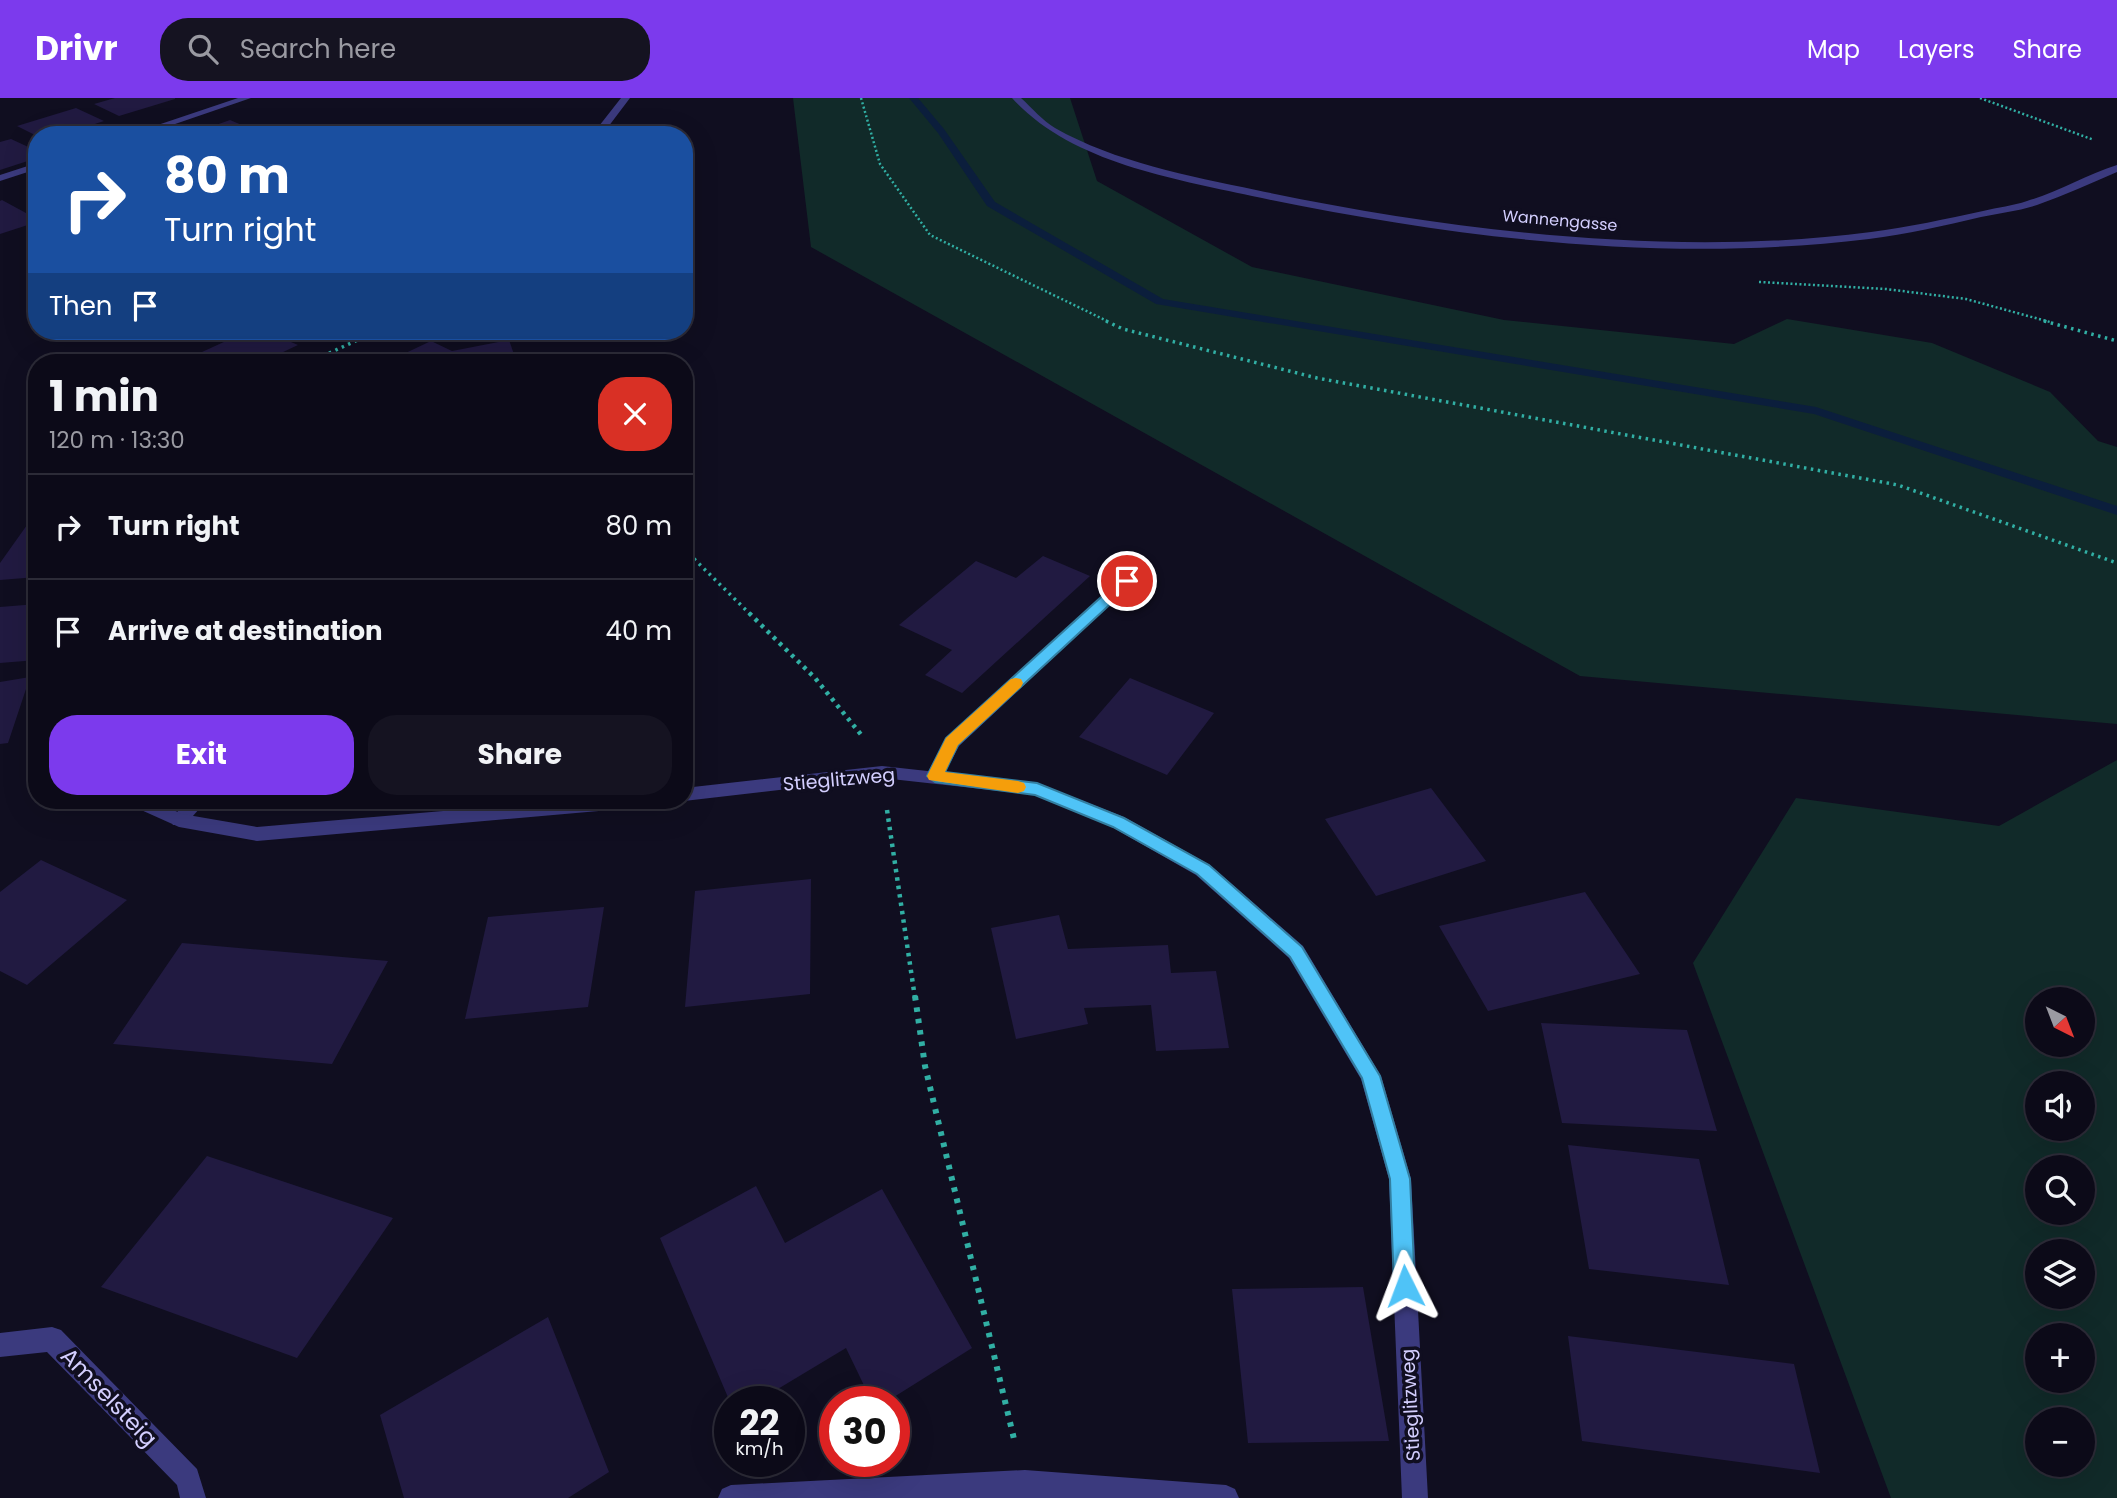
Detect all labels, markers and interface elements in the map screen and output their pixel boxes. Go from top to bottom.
search box [160,18,650,81]
text: Drivr [35,25,118,72]
icon: search [184,30,222,68]
text: Search here [240,31,396,67]
text: Map [1807,33,1860,66]
text: Layers [1898,33,1974,66]
text: Share [2012,33,2082,66]
text: 80 m [164,142,290,210]
icon: right [49,154,140,245]
street label: Wannengasse [1502,204,1618,237]
text: Turn right [164,207,316,252]
icon: arrive [126,287,164,325]
text: Then [49,288,112,324]
text: 1 min [49,367,159,426]
button: close [598,377,672,451]
text: 120 m · 13:30 [49,424,185,456]
icon: right [49,508,87,546]
text: Turn right [108,508,240,544]
text: 80 m [606,508,672,544]
pin [1097,551,1157,611]
icon: arrive [1108,562,1146,600]
icon: arrive [49,613,87,651]
text: Arrive at destination [108,613,383,649]
text: 40 m [606,613,672,649]
button: Exit [49,715,354,795]
button: Share [368,715,672,795]
street label: Stieglitzweg [782,761,896,798]
north arrow [2025,987,2095,1057]
map controls [2025,987,2095,1477]
button: sound [2025,1071,2095,1141]
button: search [2025,1155,2095,1225]
button: layers [2025,1239,2095,1309]
position arrow [1368,1249,1442,1323]
button: + [2025,1323,2095,1393]
street label: Amselsteig [53,1340,165,1454]
street label: Stieglitzweg [1394,1348,1427,1462]
speed limit sign: 30 [819,1386,910,1477]
text: 22 [740,1398,779,1447]
button: − [2025,1407,2095,1477]
text: km/h [736,1436,783,1461]

